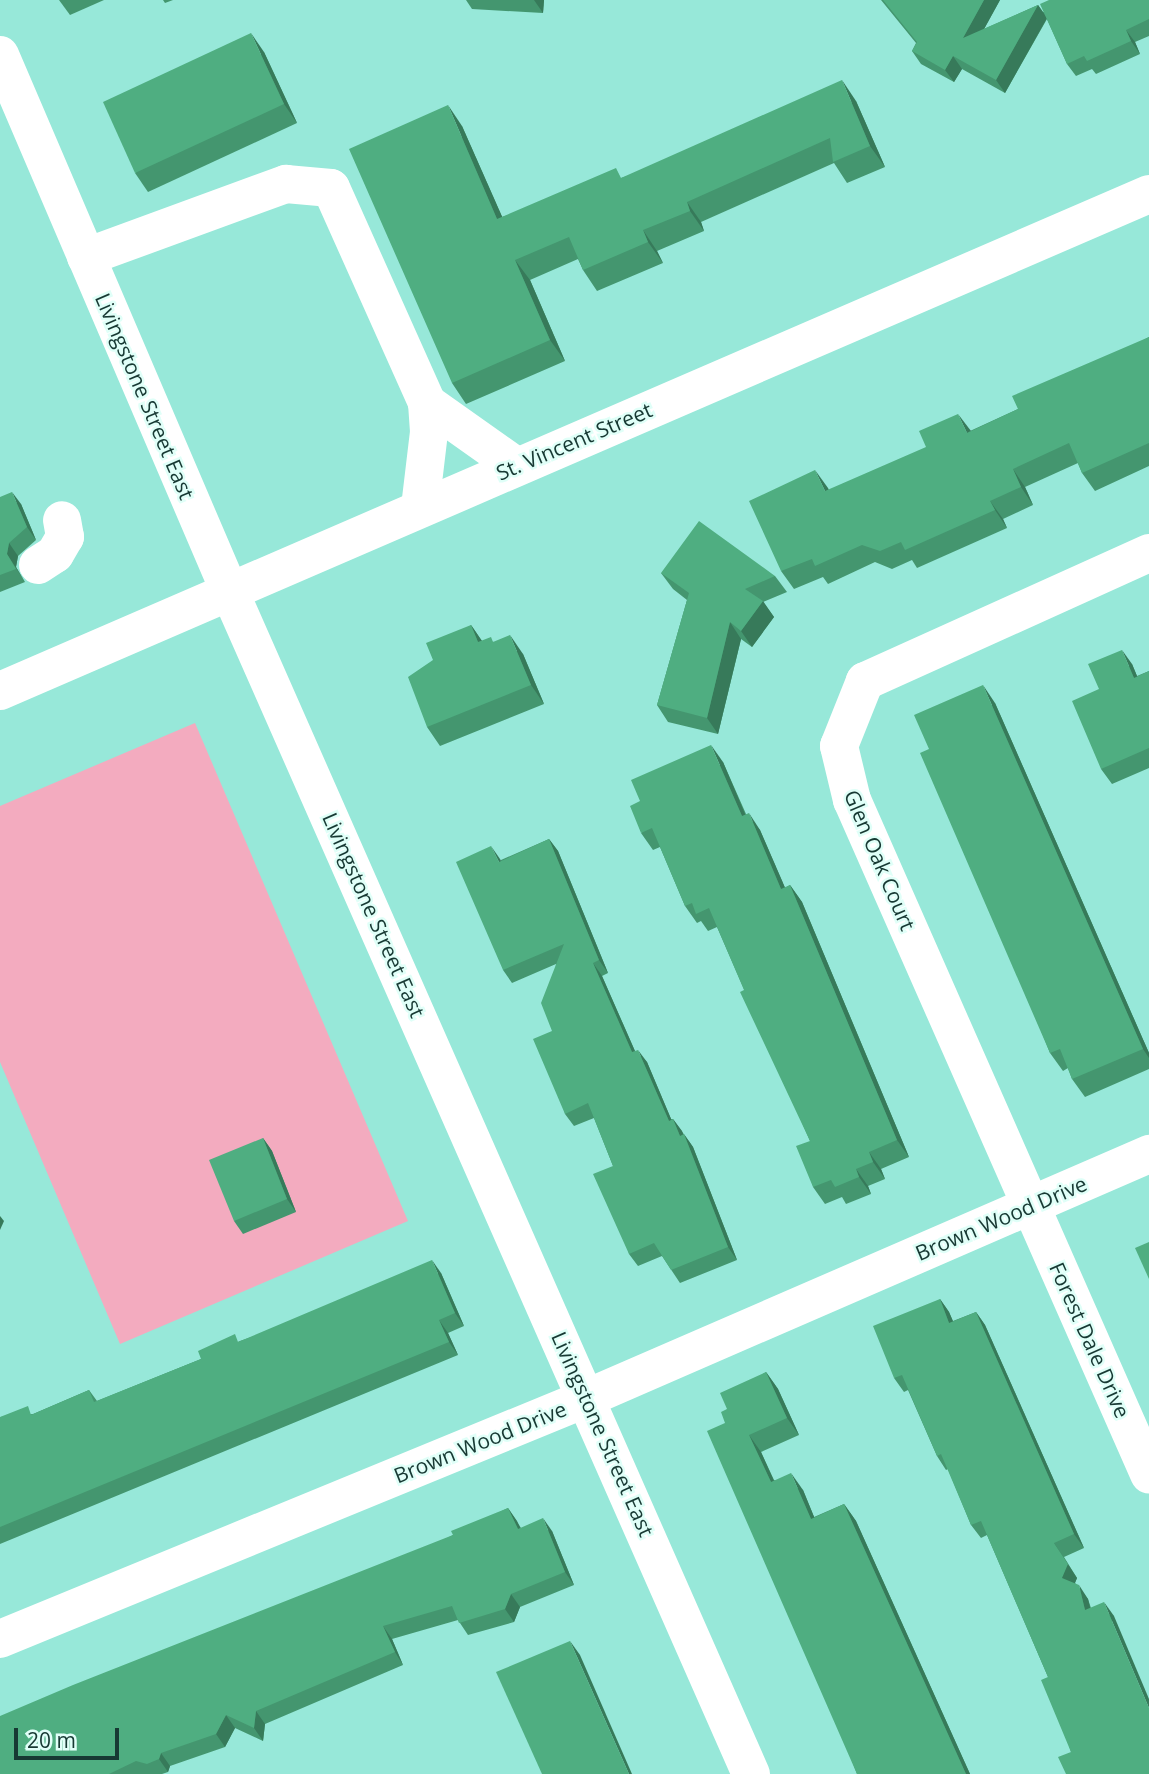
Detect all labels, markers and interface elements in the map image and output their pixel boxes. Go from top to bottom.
street label: Livingstone Street East [90,289,200,503]
street label: St. Vincent Street [492,397,656,485]
street label: Glen Oak Court [839,786,921,934]
street label: Livingstone Street East [317,809,431,1021]
street label: Brown Wood Drive [912,1171,1090,1265]
street label: Forest Dale Drive [1044,1258,1136,1422]
street label: Livingstone Street East [546,1328,660,1540]
street label: Brown Wood Drive [390,1396,570,1488]
scale bar [18,1714,122,1758]
text: 20 m [27,1726,76,1754]

